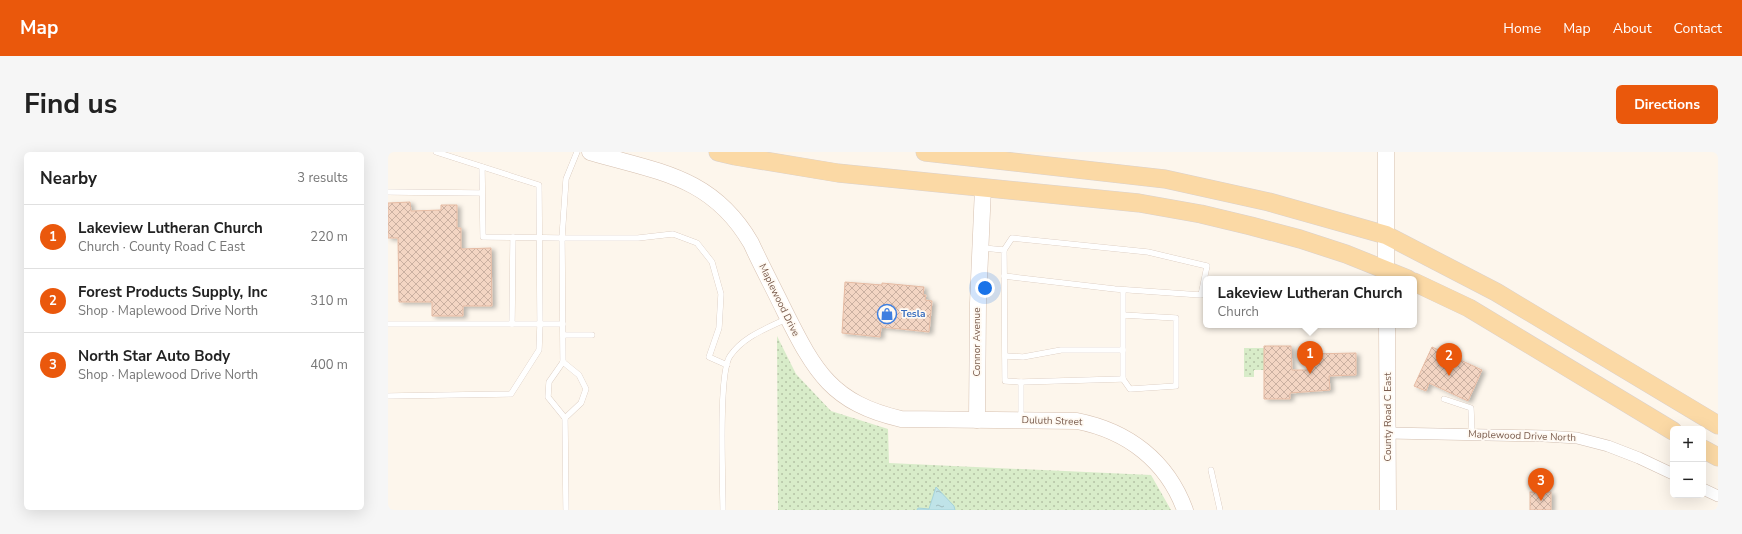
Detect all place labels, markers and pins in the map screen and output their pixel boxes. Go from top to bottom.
shop icon: Tesla [876,303,898,325]
place label: Tesla [901,307,925,321]
pin: 1 [1297,341,1323,374]
pin: 2 [1436,343,1462,376]
pin: 3 [1528,468,1554,501]

